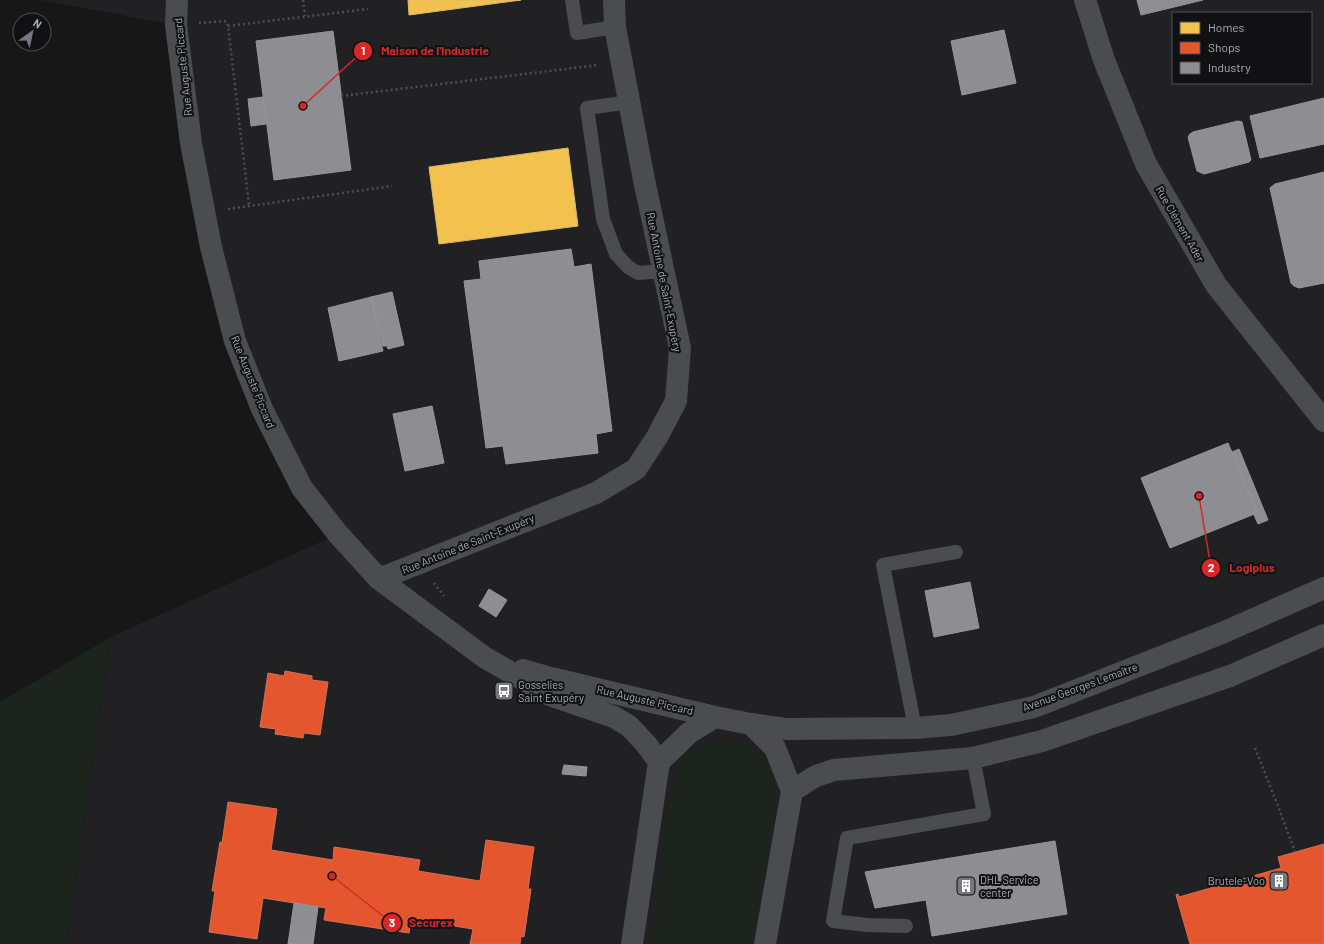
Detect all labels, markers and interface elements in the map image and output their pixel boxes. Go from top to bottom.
north arrow [12,12,52,52]
legend [1172,12,1312,84]
text: N [31,16,44,31]
street label: Rue Auguste Piccard [171,17,194,117]
text: Homes [1208,20,1245,34]
callout: Maison de l'Industrie [353,39,497,63]
text: Shops [1208,40,1241,54]
text: 1 [361,43,365,57]
text: Maison de l'Industrie [381,43,490,57]
text: Industry [1208,60,1251,74]
street label: Rue Clément Ader [1154,184,1207,264]
street label: Rue Antoine de Saint-Exupéry [645,211,684,353]
street label: Rue Auguste Piccard [229,334,278,430]
street label: Rue Antoine de Saint-Exupéry [400,511,536,576]
callout: Logiplus [1201,556,1283,580]
text: 2 [1208,560,1215,574]
text: Logiplus [1229,560,1275,574]
street label: Avenue Georges Lemaître [1020,660,1139,713]
place label: Gosselies Saint Exupéry [518,678,584,704]
bus stop icon: Gosselies Saint Exupéry [493,680,515,702]
street label: Rue Auguste Piccard [596,682,695,717]
building icon: Brutele-Voo [1268,870,1290,892]
place label: DHL Service center [980,873,1039,899]
place label: Brutele-Voo [1208,874,1265,887]
building icon: DHL Service center [955,875,977,897]
callout: Securex [382,911,461,935]
text: 3 [389,915,395,929]
text: Securex [409,915,453,929]

